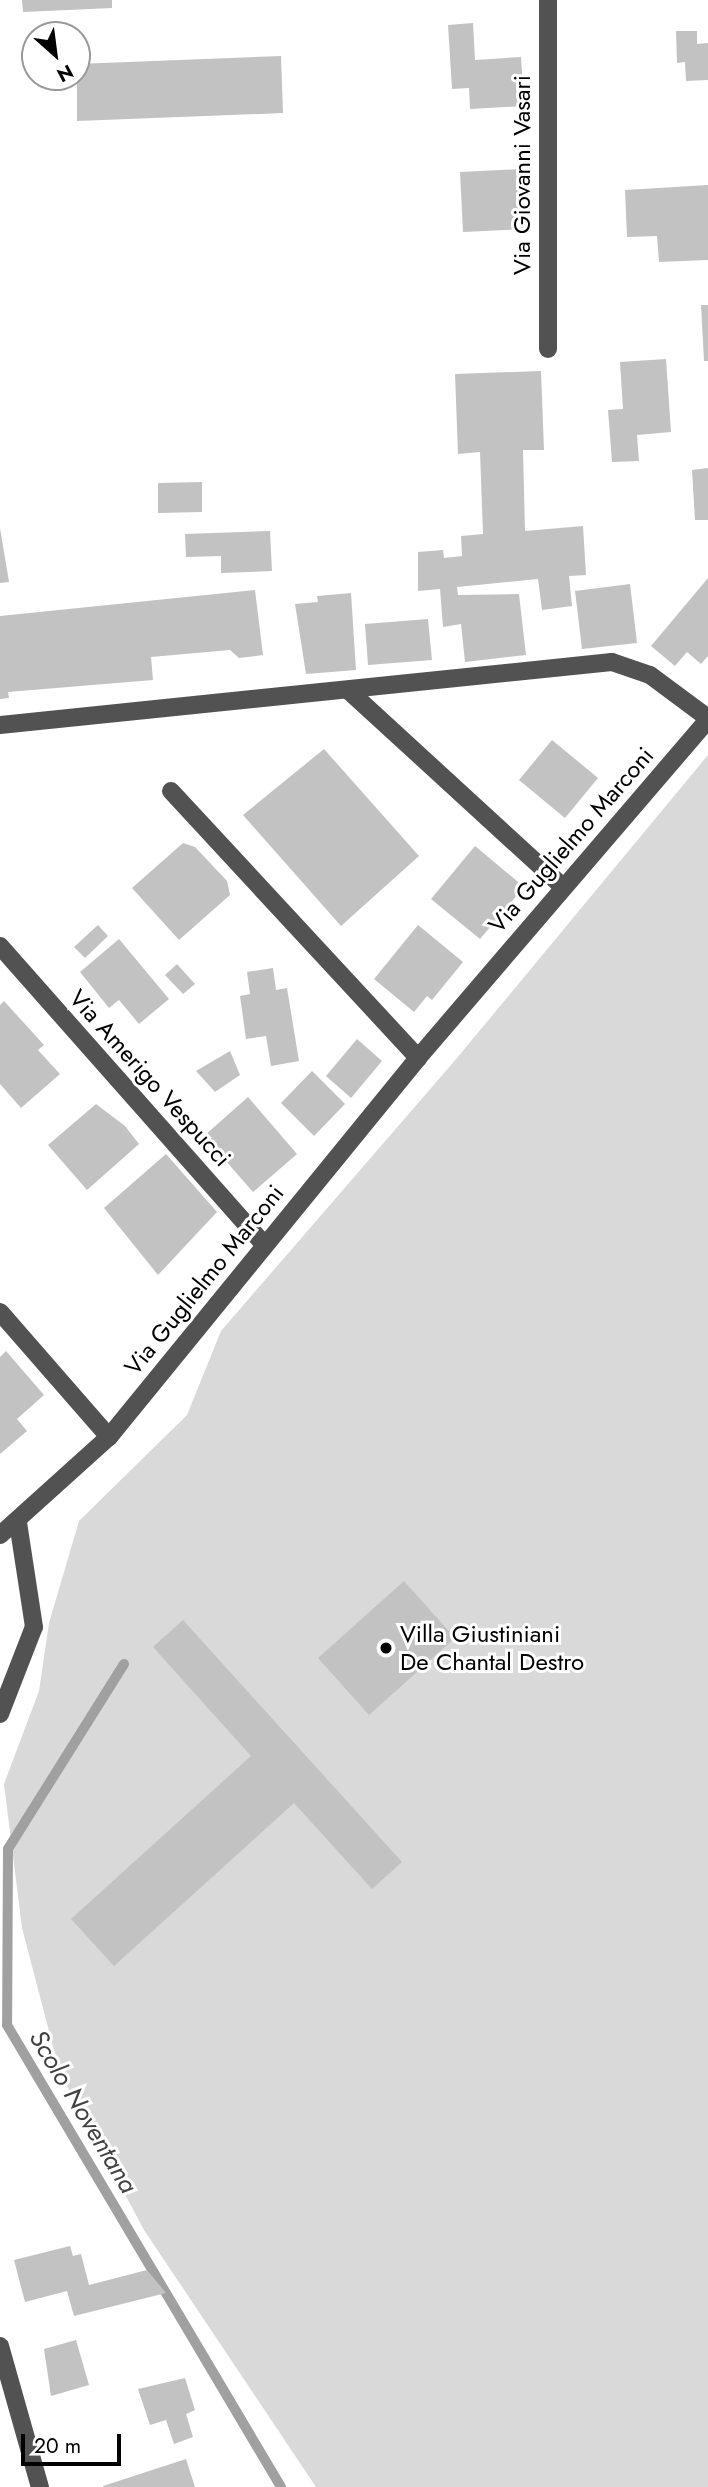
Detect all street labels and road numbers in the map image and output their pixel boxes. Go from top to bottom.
street label: Via Giovanni Vasari [508,75,536,275]
street label: Via Guglielmo Marconi [483,741,659,939]
street label: Via Amerigo Vespucci [63,984,237,1172]
street label: Via Guglielmo Marconi [118,1179,290,1381]

